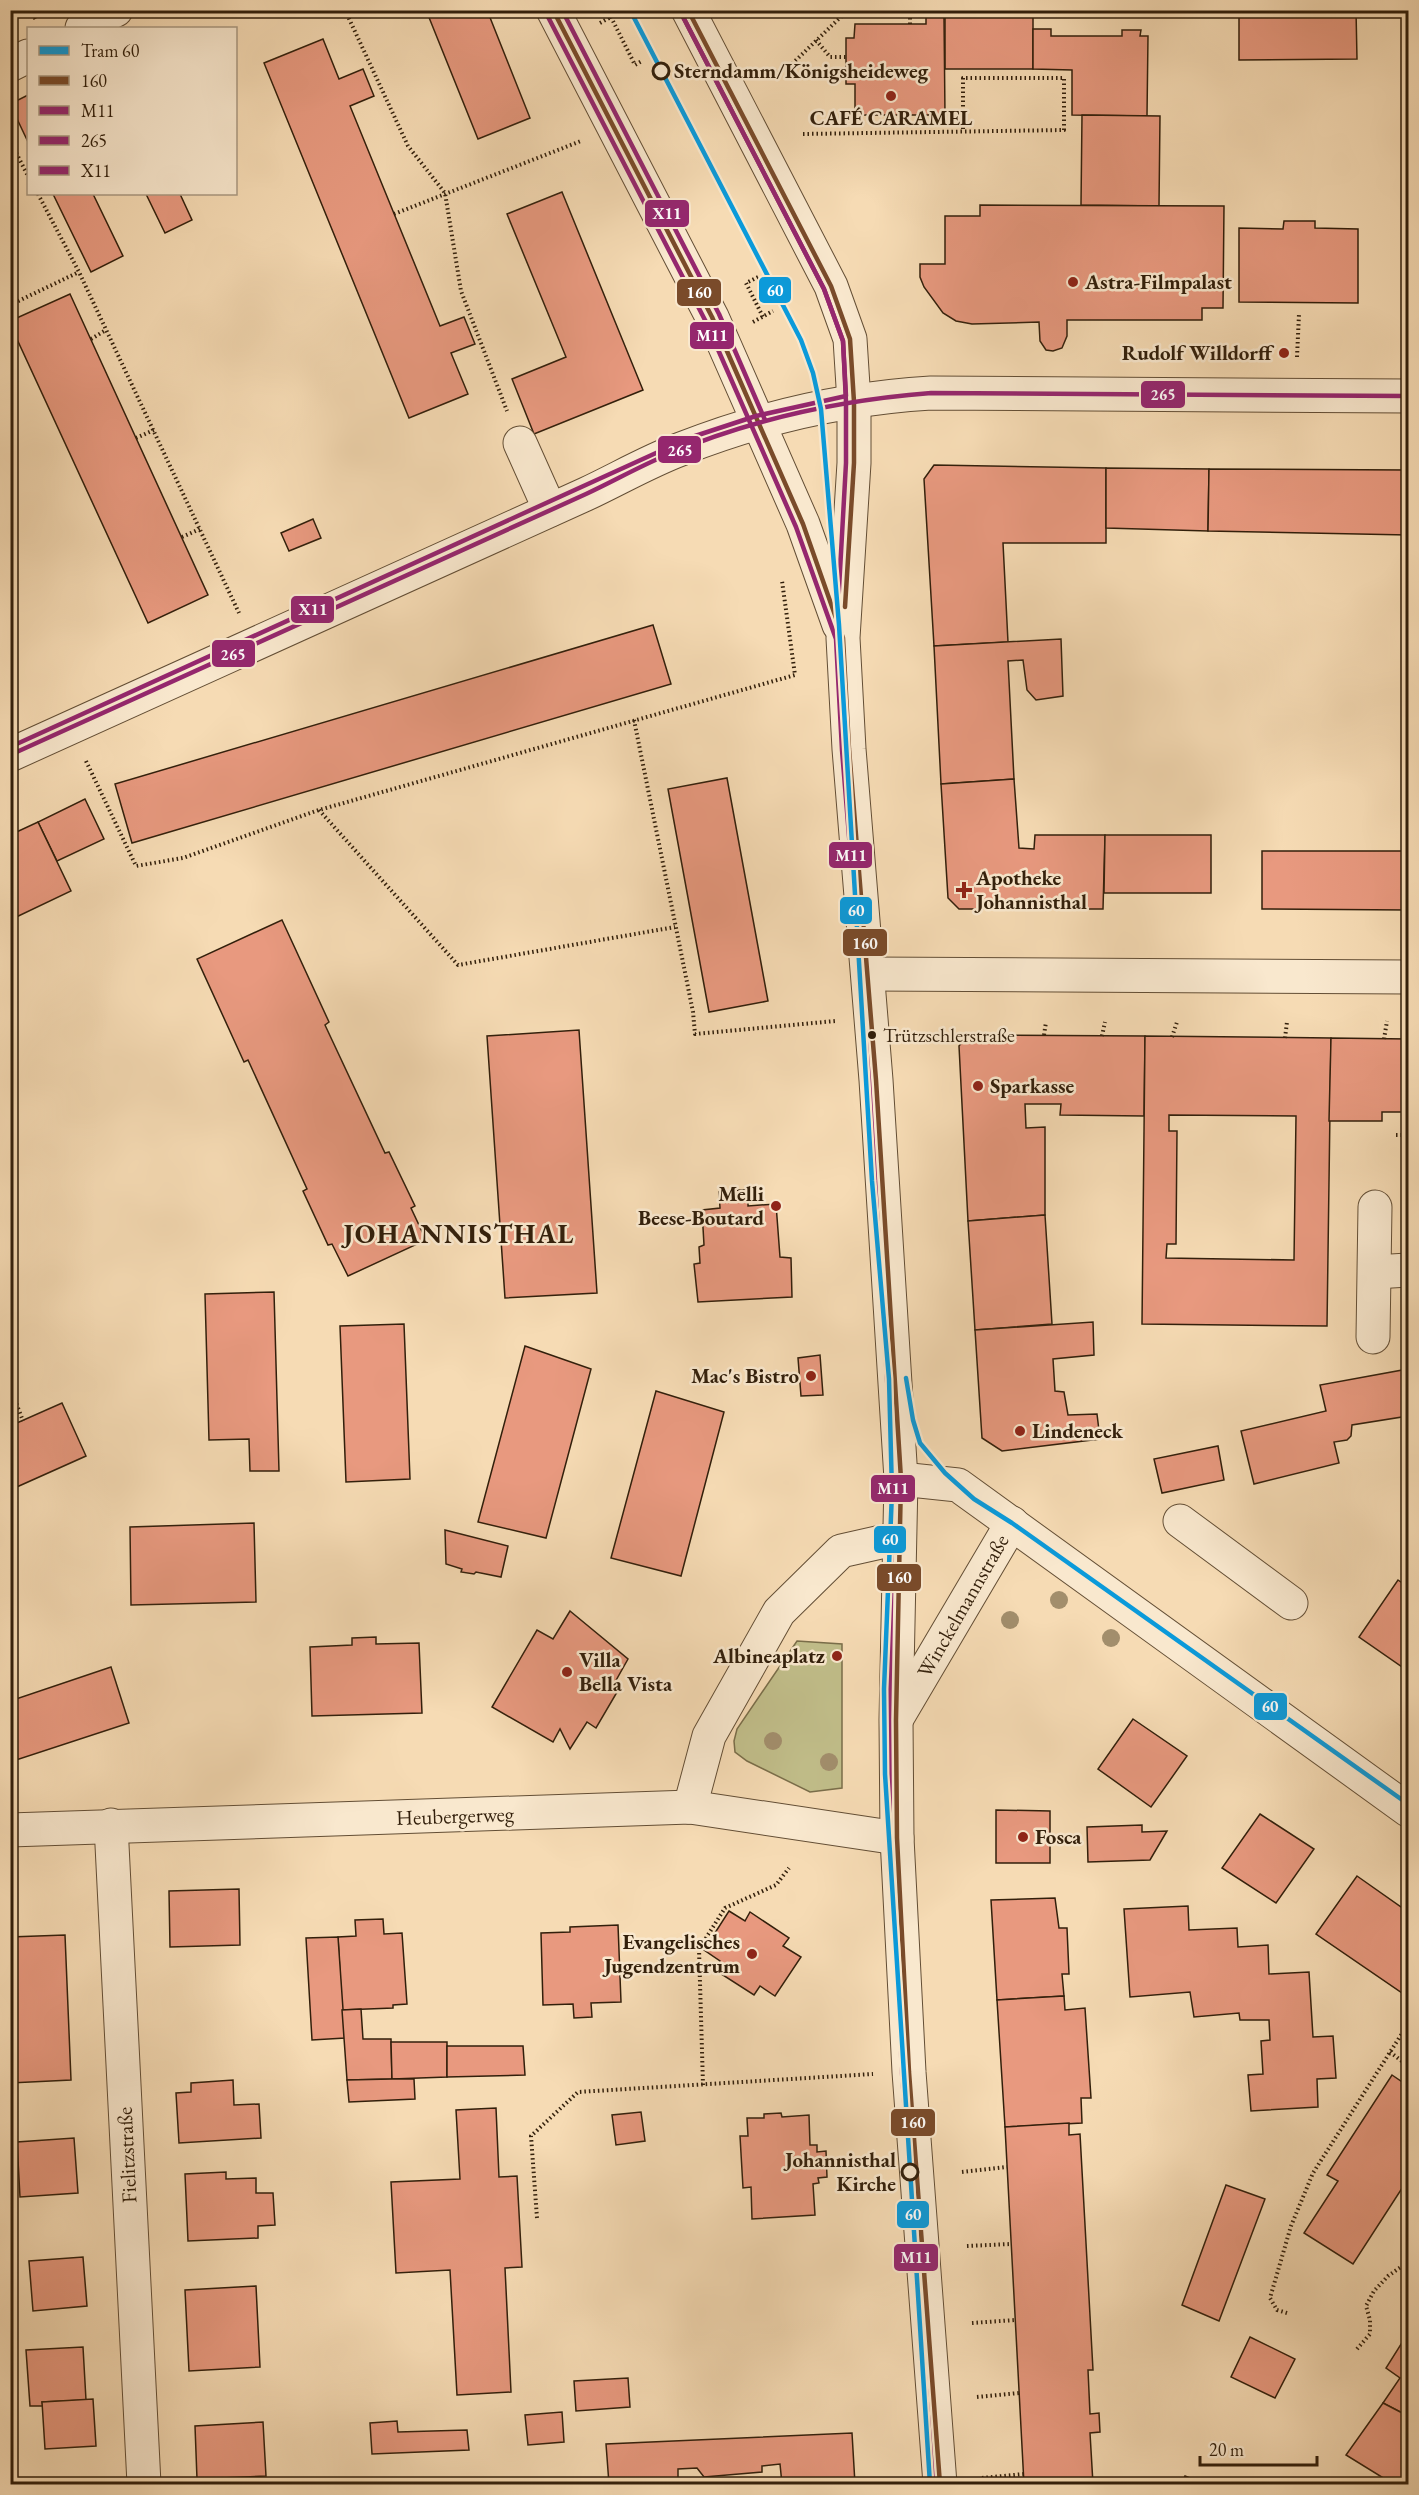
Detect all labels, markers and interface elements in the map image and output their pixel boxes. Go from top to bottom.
legend [27,27,237,195]
text: Tram 60 [81,39,140,62]
place label: Sterndamm/Königsheideweg [674,57,929,84]
marker: Sterndamm/Königsheideweg [652,62,670,80]
text: 160 [81,69,107,92]
marker: CAFÉ CARAMEL [884,89,898,103]
text: M11 [81,99,115,122]
place label: CAFÉ CARAMEL [810,104,973,131]
text: 265 [81,129,107,152]
text: X11 [80,159,111,182]
line badge: X11 [644,199,690,228]
text: X11 [652,203,681,224]
place label: Astra-Filmpalast [1084,268,1232,295]
marker: Astra-Filmpalast [1066,275,1080,289]
line badge: 60 [758,276,792,304]
line badge: 160 [676,278,722,307]
text: 60 [767,280,784,301]
text: 160 [686,282,712,303]
line badge: M11 [689,321,735,350]
text: M11 [696,325,728,346]
place label: Rudolf Willdorff [1122,339,1275,366]
marker: Rudolf Willdorff [1277,346,1291,360]
line badge: 265 [1140,380,1186,409]
text: 265 [1150,384,1176,405]
line badge: 265 [657,435,702,464]
text: 265 [667,440,693,461]
line badge: X11 [290,595,335,624]
text: X11 [298,599,327,620]
line badge: 265 [211,639,256,668]
text: 265 [220,644,246,665]
line badge: M11 [828,841,873,869]
text: M11 [835,845,867,866]
place label: Apotheke Johannisthal [974,864,1087,915]
marker: Apotheke Johannisthal [957,883,971,897]
line badge: 60 [839,896,873,925]
text: 60 [848,900,865,921]
line badge: 160 [842,928,888,957]
text: 160 [852,933,878,954]
place label: Trützschlerstraße [883,1022,1015,1048]
marker: Trützschlerstraße [866,1029,878,1041]
place label: Sparkasse [990,1072,1075,1099]
marker: Sparkasse [971,1079,985,1093]
place label: Melli Beese-Boutard [638,1180,764,1231]
marker: Melli Beese-Boutard [769,1199,783,1213]
district label: JOHANNISTHAL [340,1216,575,1251]
place label: Mac's Bistro [691,1362,799,1389]
marker: Mac's Bistro [804,1369,818,1383]
place label: Lindeneck [1032,1417,1123,1444]
marker: Lindeneck [1013,1424,1027,1438]
line badge: M11 [870,1474,916,1503]
text: M11 [877,1478,909,1499]
line badge: 60 [873,1525,907,1554]
text: 60 [882,1529,899,1550]
street label: Winckelmannstraße [911,1529,1015,1682]
line badge: 160 [876,1563,922,1592]
text: 160 [886,1567,912,1588]
place label: Albineaplatz [712,1642,825,1669]
place label: Villa Bella Vista [579,1646,673,1697]
marker: Albineaplatz [830,1649,844,1663]
marker: Villa Bella Vista [560,1665,574,1679]
line badge: 60 [1253,1692,1288,1721]
text: 60 [1262,1696,1279,1717]
street label: Heubergerweg [396,1800,515,1831]
place label: Fosca [1035,1823,1082,1850]
marker: Fosca [1016,1830,1030,1844]
place label: Evangelisches Jugendzentrum [602,1928,740,1979]
marker: Evangelisches Jugendzentrum [745,1947,759,1961]
street label: Fielitzstraße [110,2106,143,2204]
line badge: 160 [890,2108,936,2137]
text: 160 [900,2112,926,2133]
place label: Johannisthal Kirche [783,2146,896,2197]
marker: Johannisthal Kirche [901,2163,919,2181]
line badge: 60 [896,2200,930,2229]
text: 60 [905,2204,922,2225]
line badge: M11 [893,2243,939,2272]
text: M11 [900,2247,932,2268]
scale bar [1200,2429,1317,2467]
text: 20 m [1209,2438,1244,2461]

